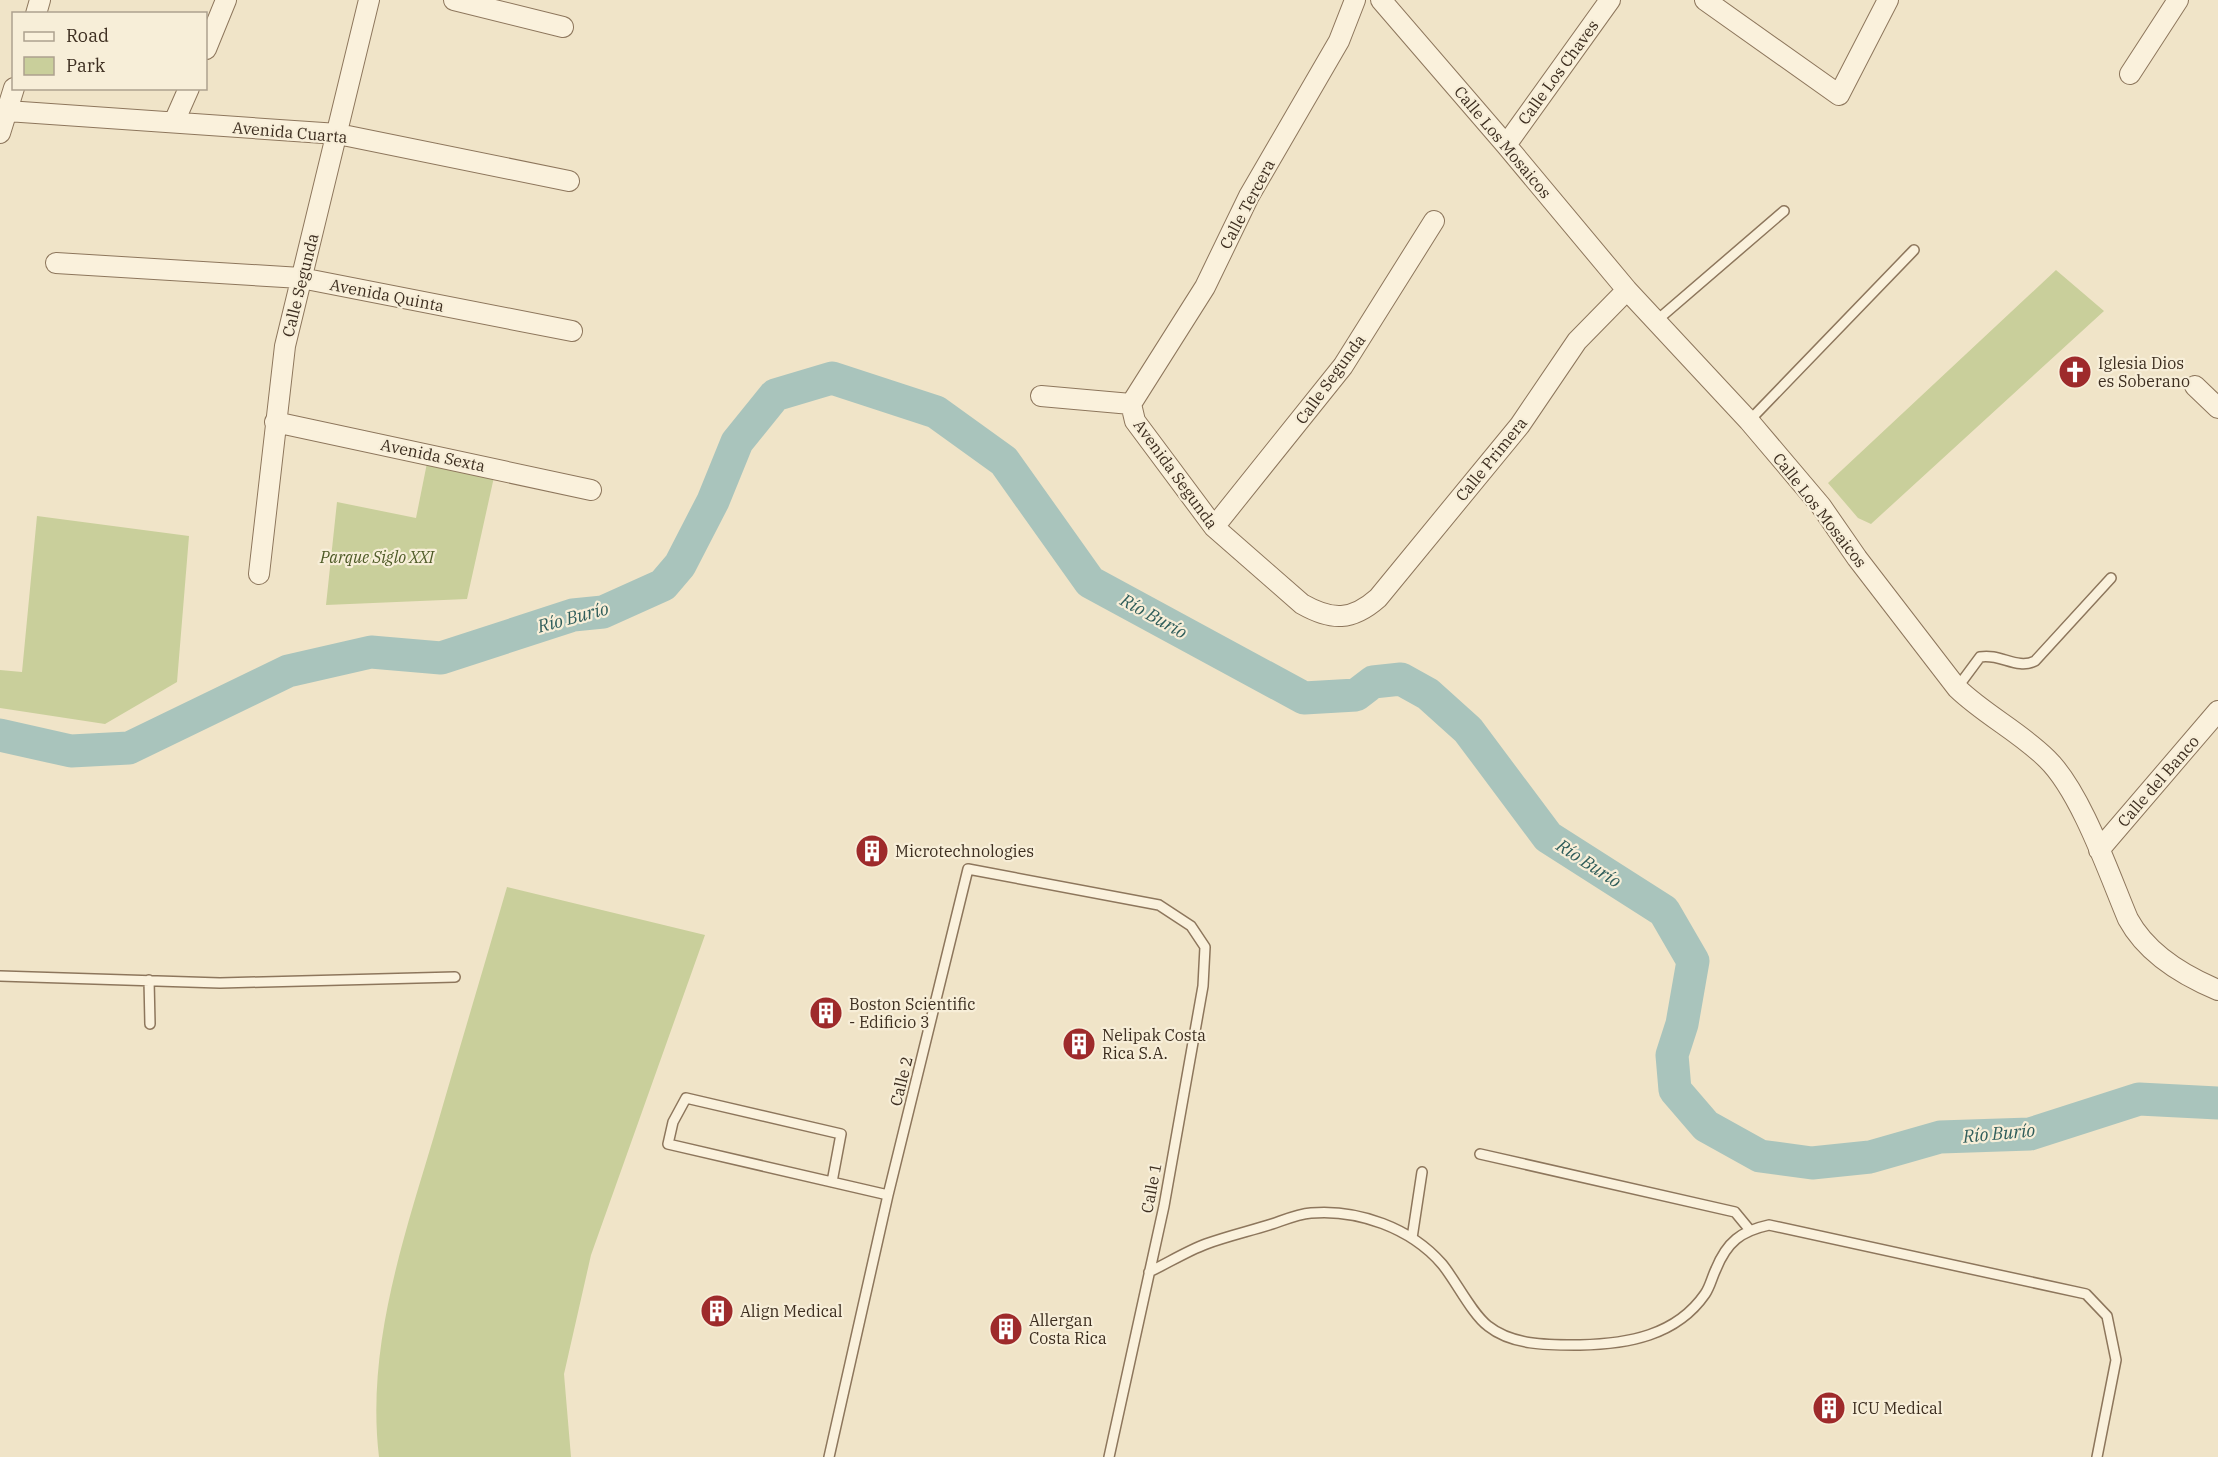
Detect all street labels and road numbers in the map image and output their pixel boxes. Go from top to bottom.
street label: Calle Los Chaves [1513,16,1603,128]
street label: Calle Los Mosaicos [1450,82,1556,202]
street label: Avenida Cuarta [232,117,349,147]
street label: Calle Tercera [1215,155,1279,252]
street label: Calle Segunda [277,231,323,339]
street label: Avenida Quinta [328,274,446,316]
street label: Calle Segunda [1291,330,1369,428]
street label: Calle Primera [1451,413,1531,505]
street label: Avenida Segunda [1130,415,1223,533]
street label: Avenida Sexta [379,434,487,476]
street label: Calle Los Mosaicos [1769,449,1871,571]
street label: Calle del Banco [2113,731,2203,831]
street label: Calle 2 [885,1054,917,1108]
street label: Calle 1 [1136,1161,1166,1215]

